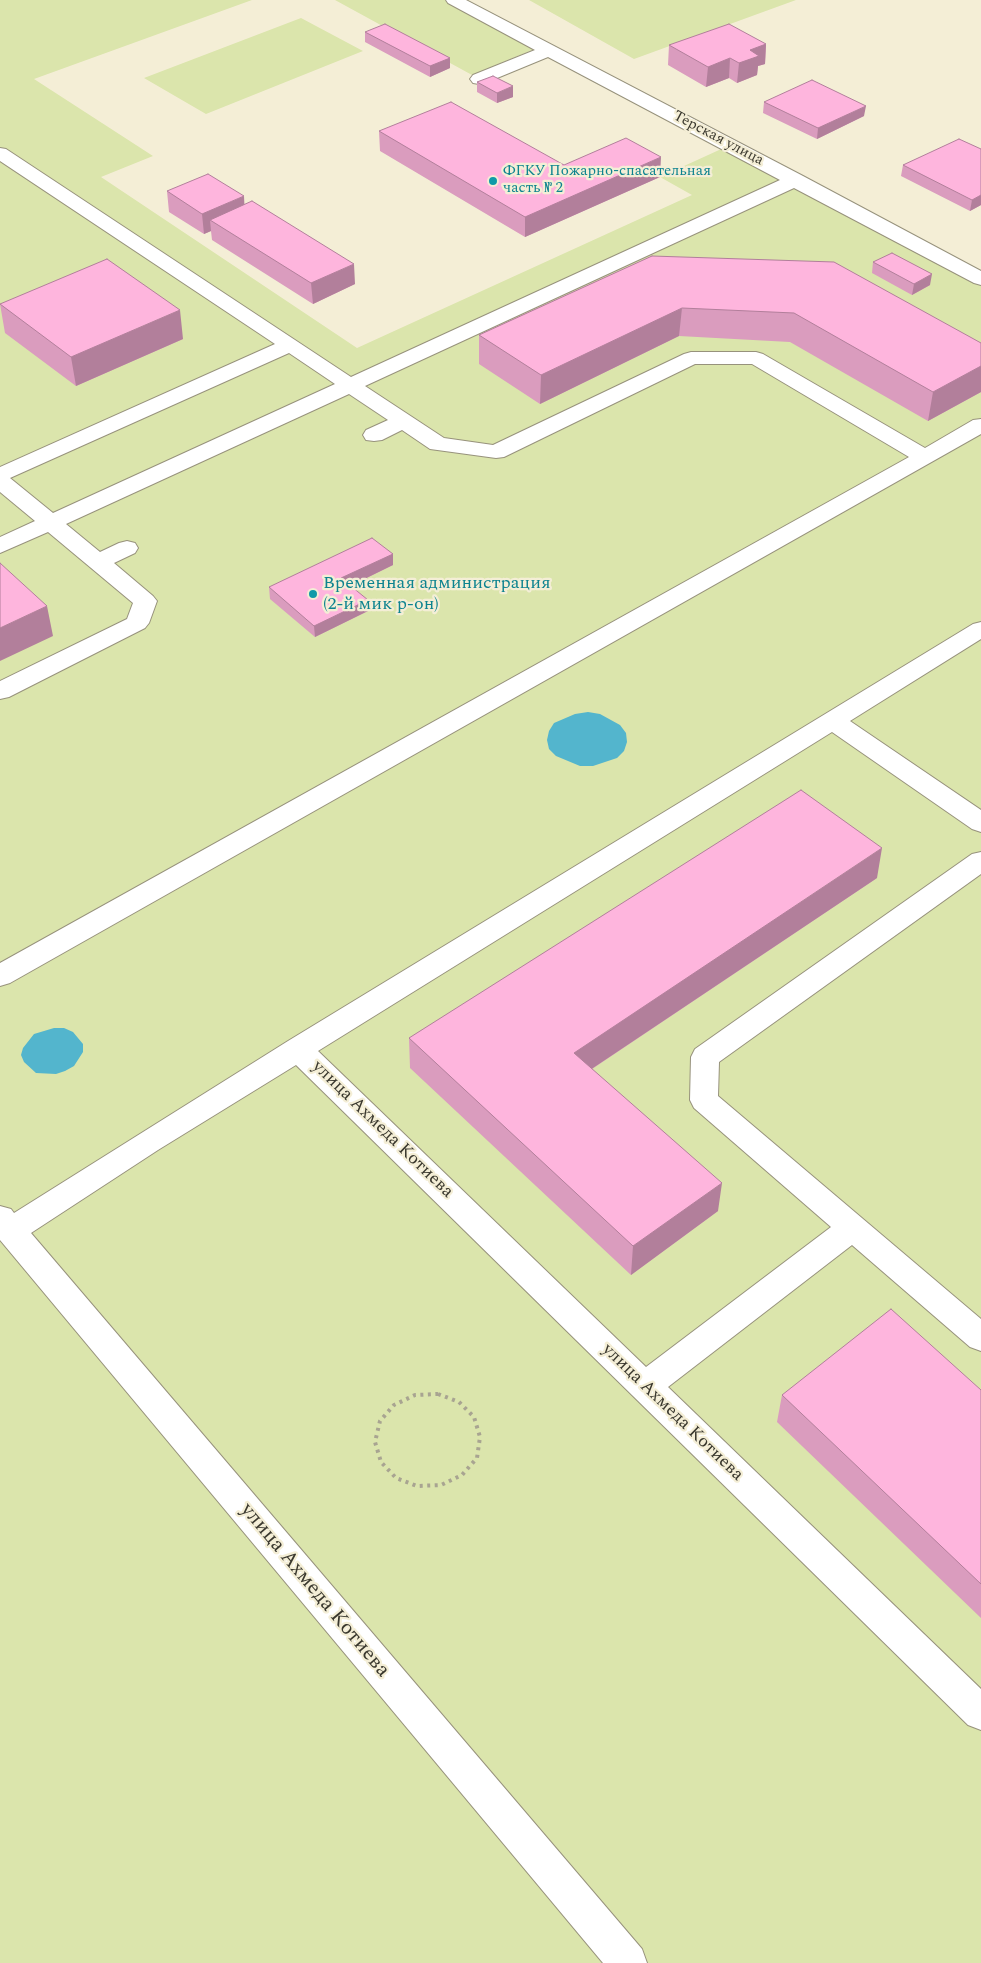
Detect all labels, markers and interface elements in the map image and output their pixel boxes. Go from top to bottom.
street label: Терская улица [670,108,766,170]
place label: ФГКУ Пожарно-спасательная часть № 2 [503,163,711,198]
marker: ФГКУ Пожарно-спасательная часть № 2 [487,175,499,187]
place label: Временная администрация (2-й мик р-он) [323,573,551,616]
marker: Временная администрация (2-й мик р-он) [307,588,319,600]
street label: улица Ахмеда Котиева [307,1057,457,1203]
street label: улица Ахмеда Котиева [597,1340,747,1486]
street label: улица Ахмеда Котиева [234,1499,394,1683]

